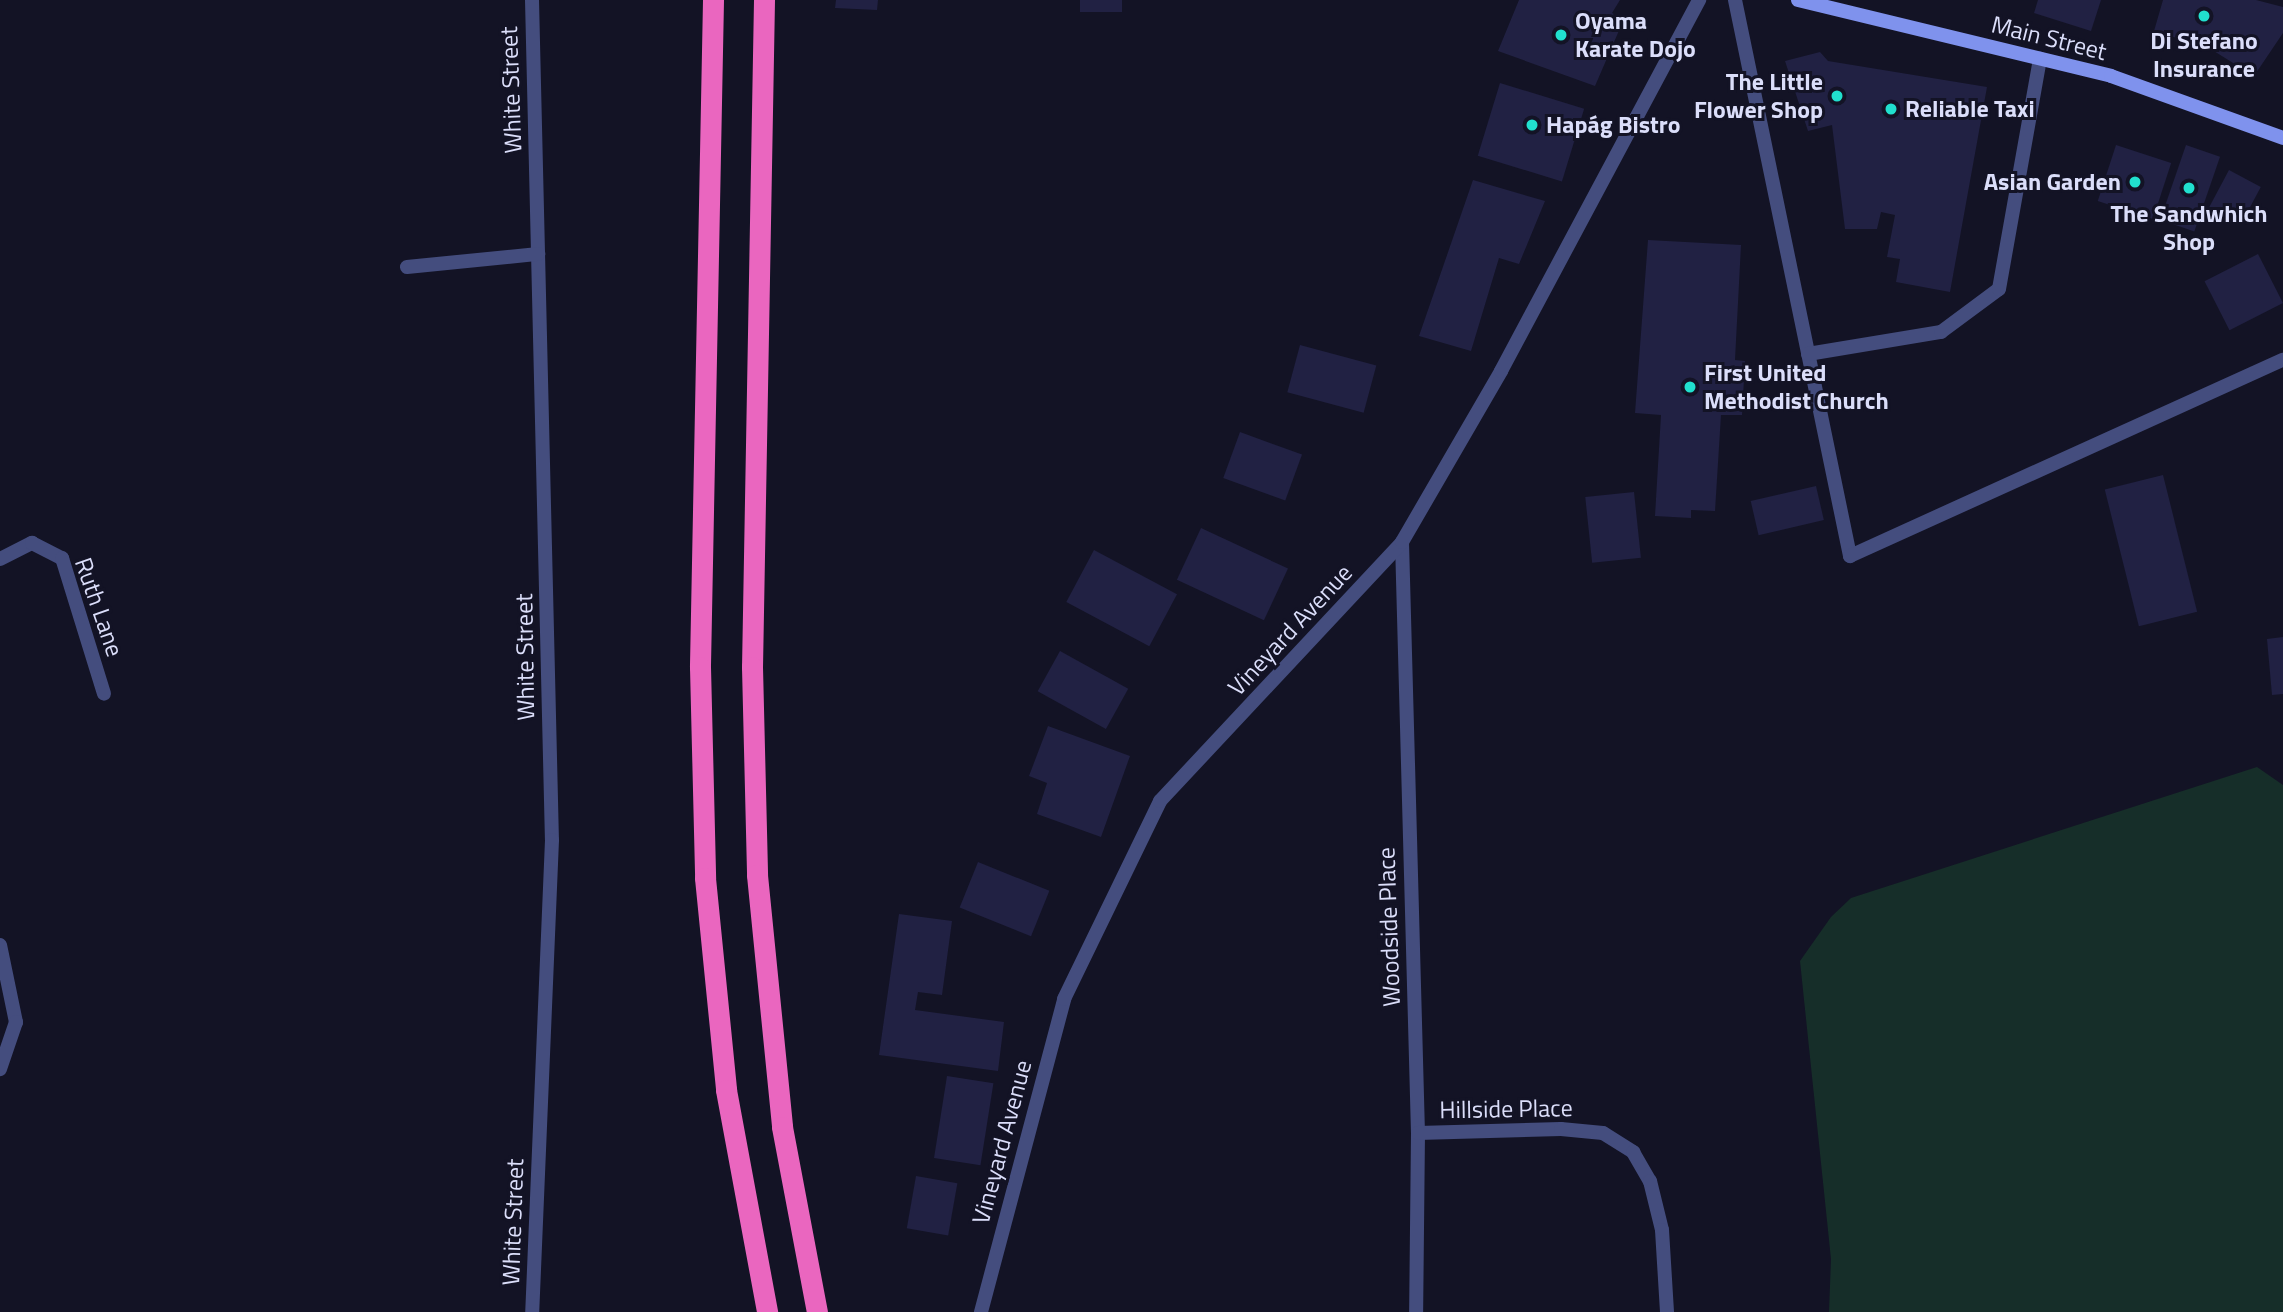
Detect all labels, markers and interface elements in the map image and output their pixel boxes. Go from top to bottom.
place label: Oyama Karate Dojo [1575,7,1696,63]
marker: Di Stefano Insurance [2196,8,2212,24]
street label: Main Street [1989,10,2109,66]
street label: White Street [494,26,528,154]
marker: Oyama Karate Dojo [1553,27,1569,43]
place label: Di Stefano Insurance [2150,27,2258,83]
place label: The Little Flower Shop [1694,68,1823,124]
marker: The Little Flower Shop [1829,88,1845,104]
place label: Reliable Taxi [1905,95,2035,123]
marker: Reliable Taxi [1883,101,1899,117]
place label: Hapág Bistro [1546,111,1680,139]
marker: Hapág Bistro [1524,117,1540,133]
place label: Asian Garden [1984,168,2121,196]
marker: Asian Garden [2127,174,2143,190]
marker: The Sandwhich Shop [2181,180,2197,196]
place label: The Sandwhich Shop [2110,200,2268,256]
place label: First United Methodist Church [1704,359,1889,415]
marker: First United Methodist Church [1682,379,1698,395]
street label: Ruth Lane [69,554,129,660]
street label: Vineyard Avenue [1222,559,1358,701]
street label: White Street [509,593,541,721]
street label: Woodside Place [1372,847,1406,1007]
street label: Vineyard Avenue [966,1057,1038,1227]
street label: Hillside Place [1439,1093,1573,1125]
street label: White Street [496,1158,530,1286]

